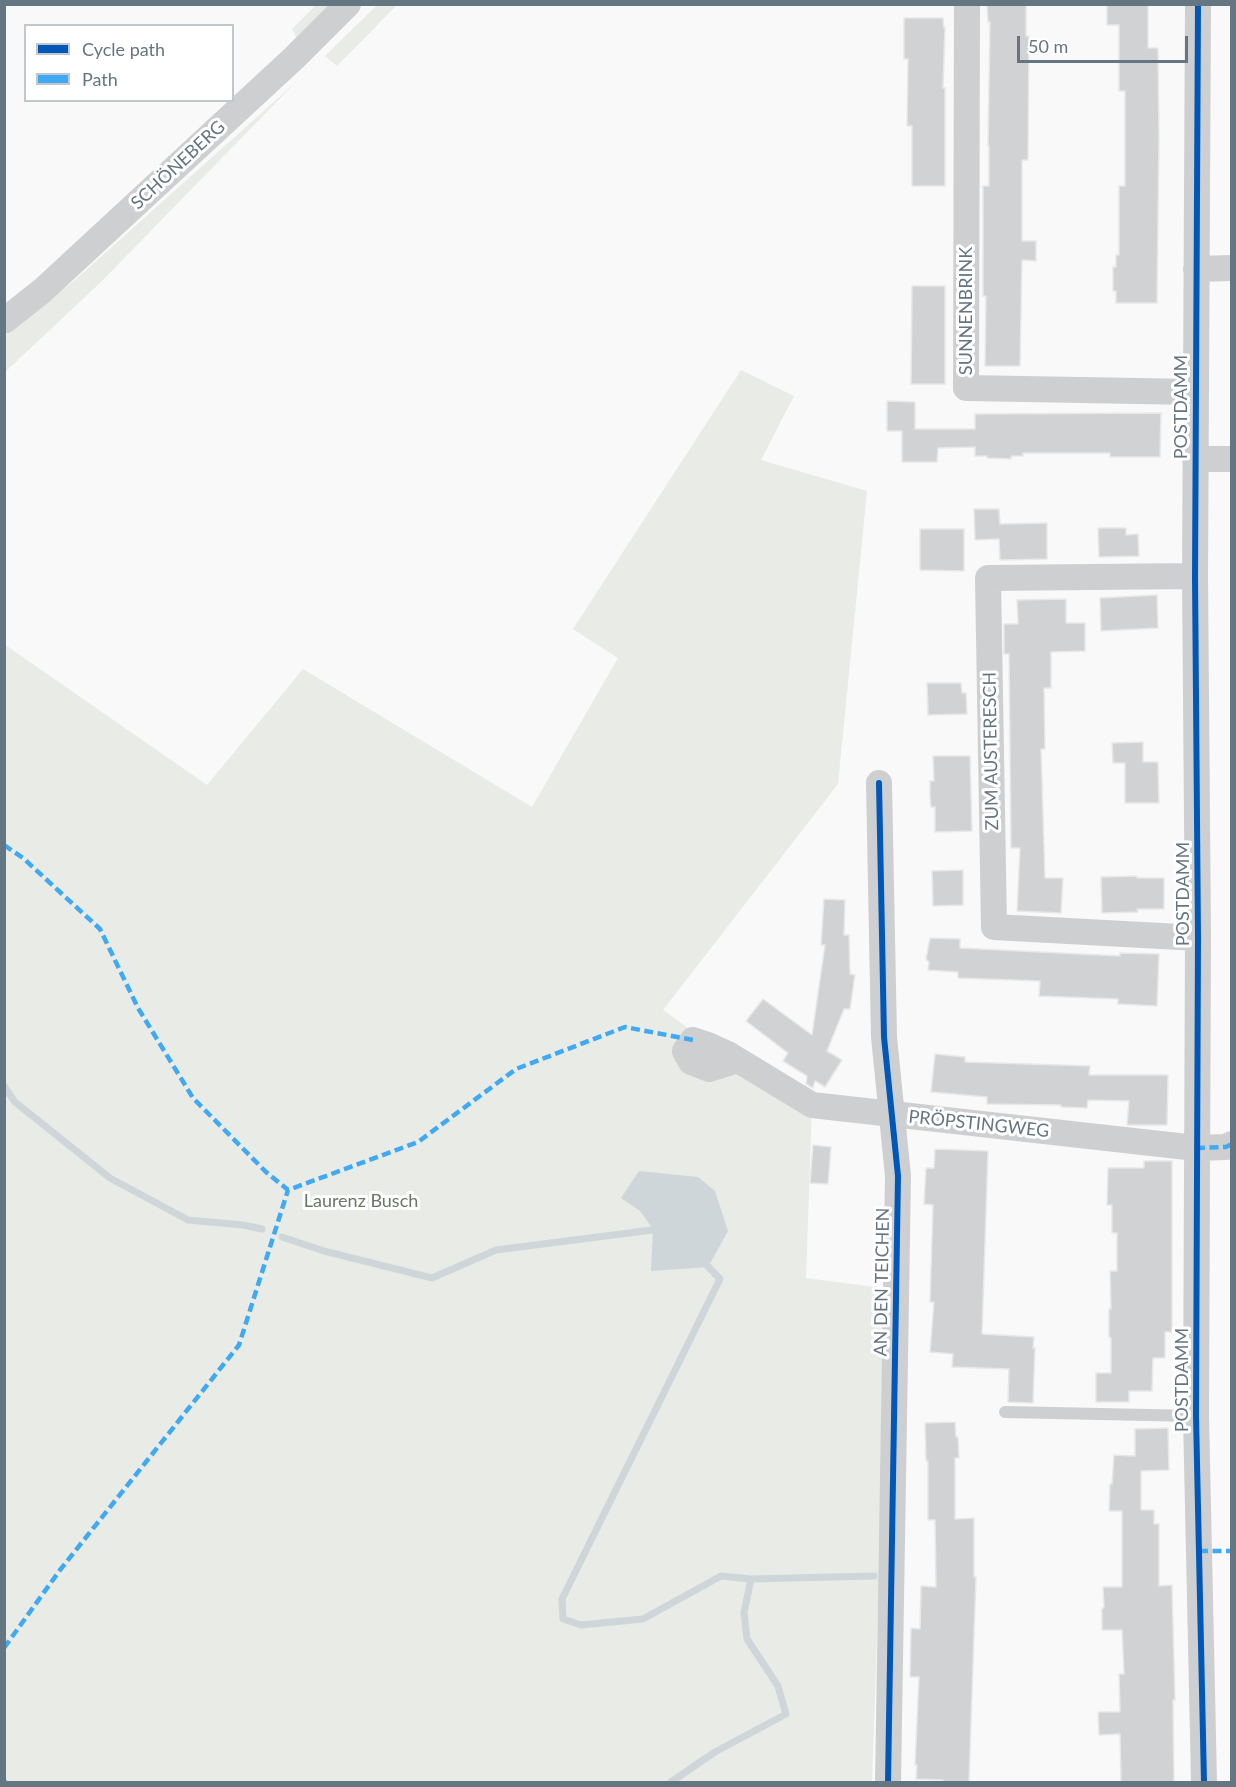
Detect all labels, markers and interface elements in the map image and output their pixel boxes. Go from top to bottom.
legend [24,24,234,102]
scale bar [1020,24,1191,62]
text: 50 m [1028,35,1068,57]
text: Cycle path [82,38,165,60]
text: Path [82,68,118,90]
street label: SCHÖNEBERG [127,116,229,214]
street label: SUNNENBRINK [955,247,977,375]
street label: POSTDAMM [1170,355,1192,459]
street label: ZUM AUSTERESCH [979,672,1003,830]
street label: POSTDAMM [1172,842,1194,946]
street label: PRÖPSTINGWEG [908,1106,1050,1142]
park label: Laurenz Busch [304,1190,418,1212]
street label: AN DEN TEICHEN [870,1207,894,1357]
street label: POSTDAMM [1171,1328,1193,1432]

